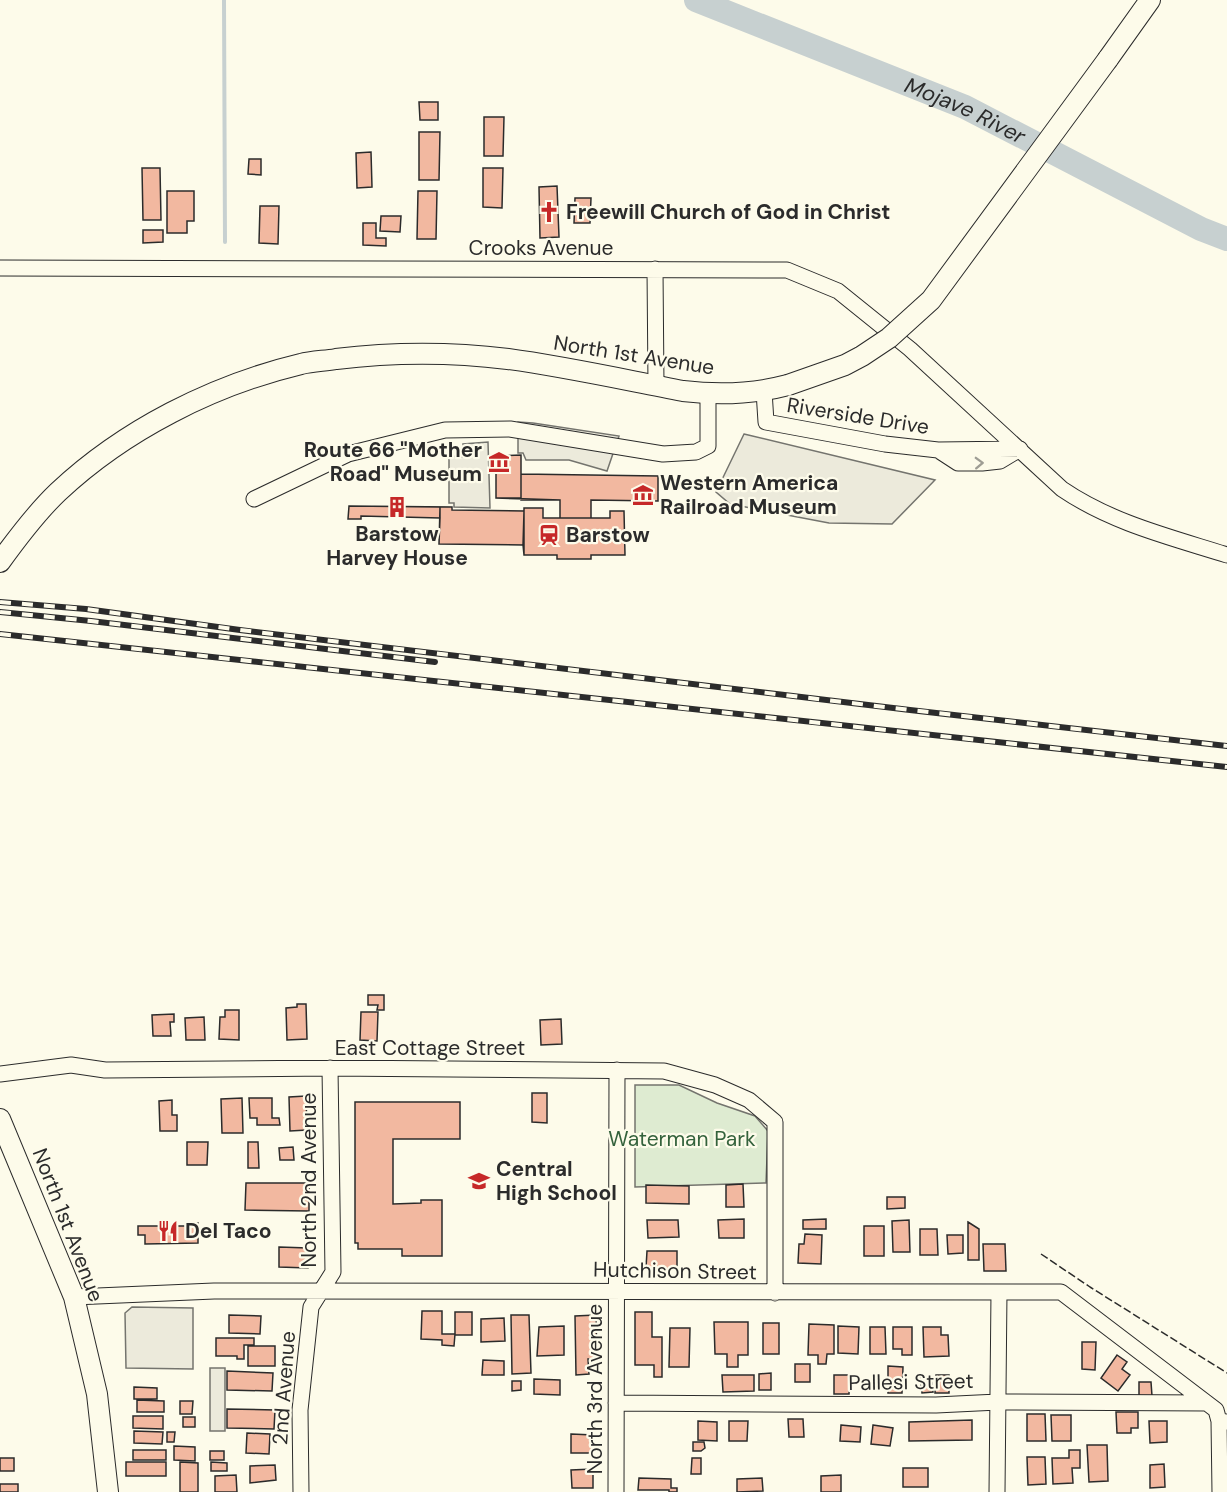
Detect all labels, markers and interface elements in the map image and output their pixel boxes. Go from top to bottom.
water label: Mojave River [901,71,1031,151]
place label: Freewill Church of God in Christ [566,198,890,226]
church icon: Freewill Church of God in Christ [537,200,561,224]
street label: Crooks Avenue [469,234,613,262]
street label: North 1st Avenue [552,328,716,382]
street label: Riverside Drive [785,391,931,441]
place label: Route 66 "Mother Road" Museum [304,436,482,488]
museum icon: Route 66 "Mother Road" Museum [487,450,511,474]
one-way arrow [974,456,983,469]
place label: Western America Railroad Museum [660,469,838,521]
museum icon: Western America Railroad Museum [631,483,655,507]
building icon: Barstow Harvey House [385,495,409,519]
place label: Barstow Harvey House [326,520,468,572]
place label: Barstow [566,521,650,549]
station icon: Barstow [537,523,561,547]
street label: East Cottage Street [335,1034,525,1062]
street label: North 2nd Avenue [295,1092,323,1267]
park label: Waterman Park [608,1125,756,1153]
street label: North 1st Avenue [26,1144,110,1306]
place label: Central High School [496,1155,617,1207]
school or university icon: Central High School [467,1169,491,1193]
place label: Del Taco [185,1217,272,1245]
restaurant icon: Del Taco [156,1219,180,1243]
street label: Hutchison Street [593,1256,757,1286]
street label: North 3rd Avenue [581,1304,609,1474]
street label: 2nd Avenue [266,1330,302,1446]
street label: Pallesi Street [848,1367,974,1397]

